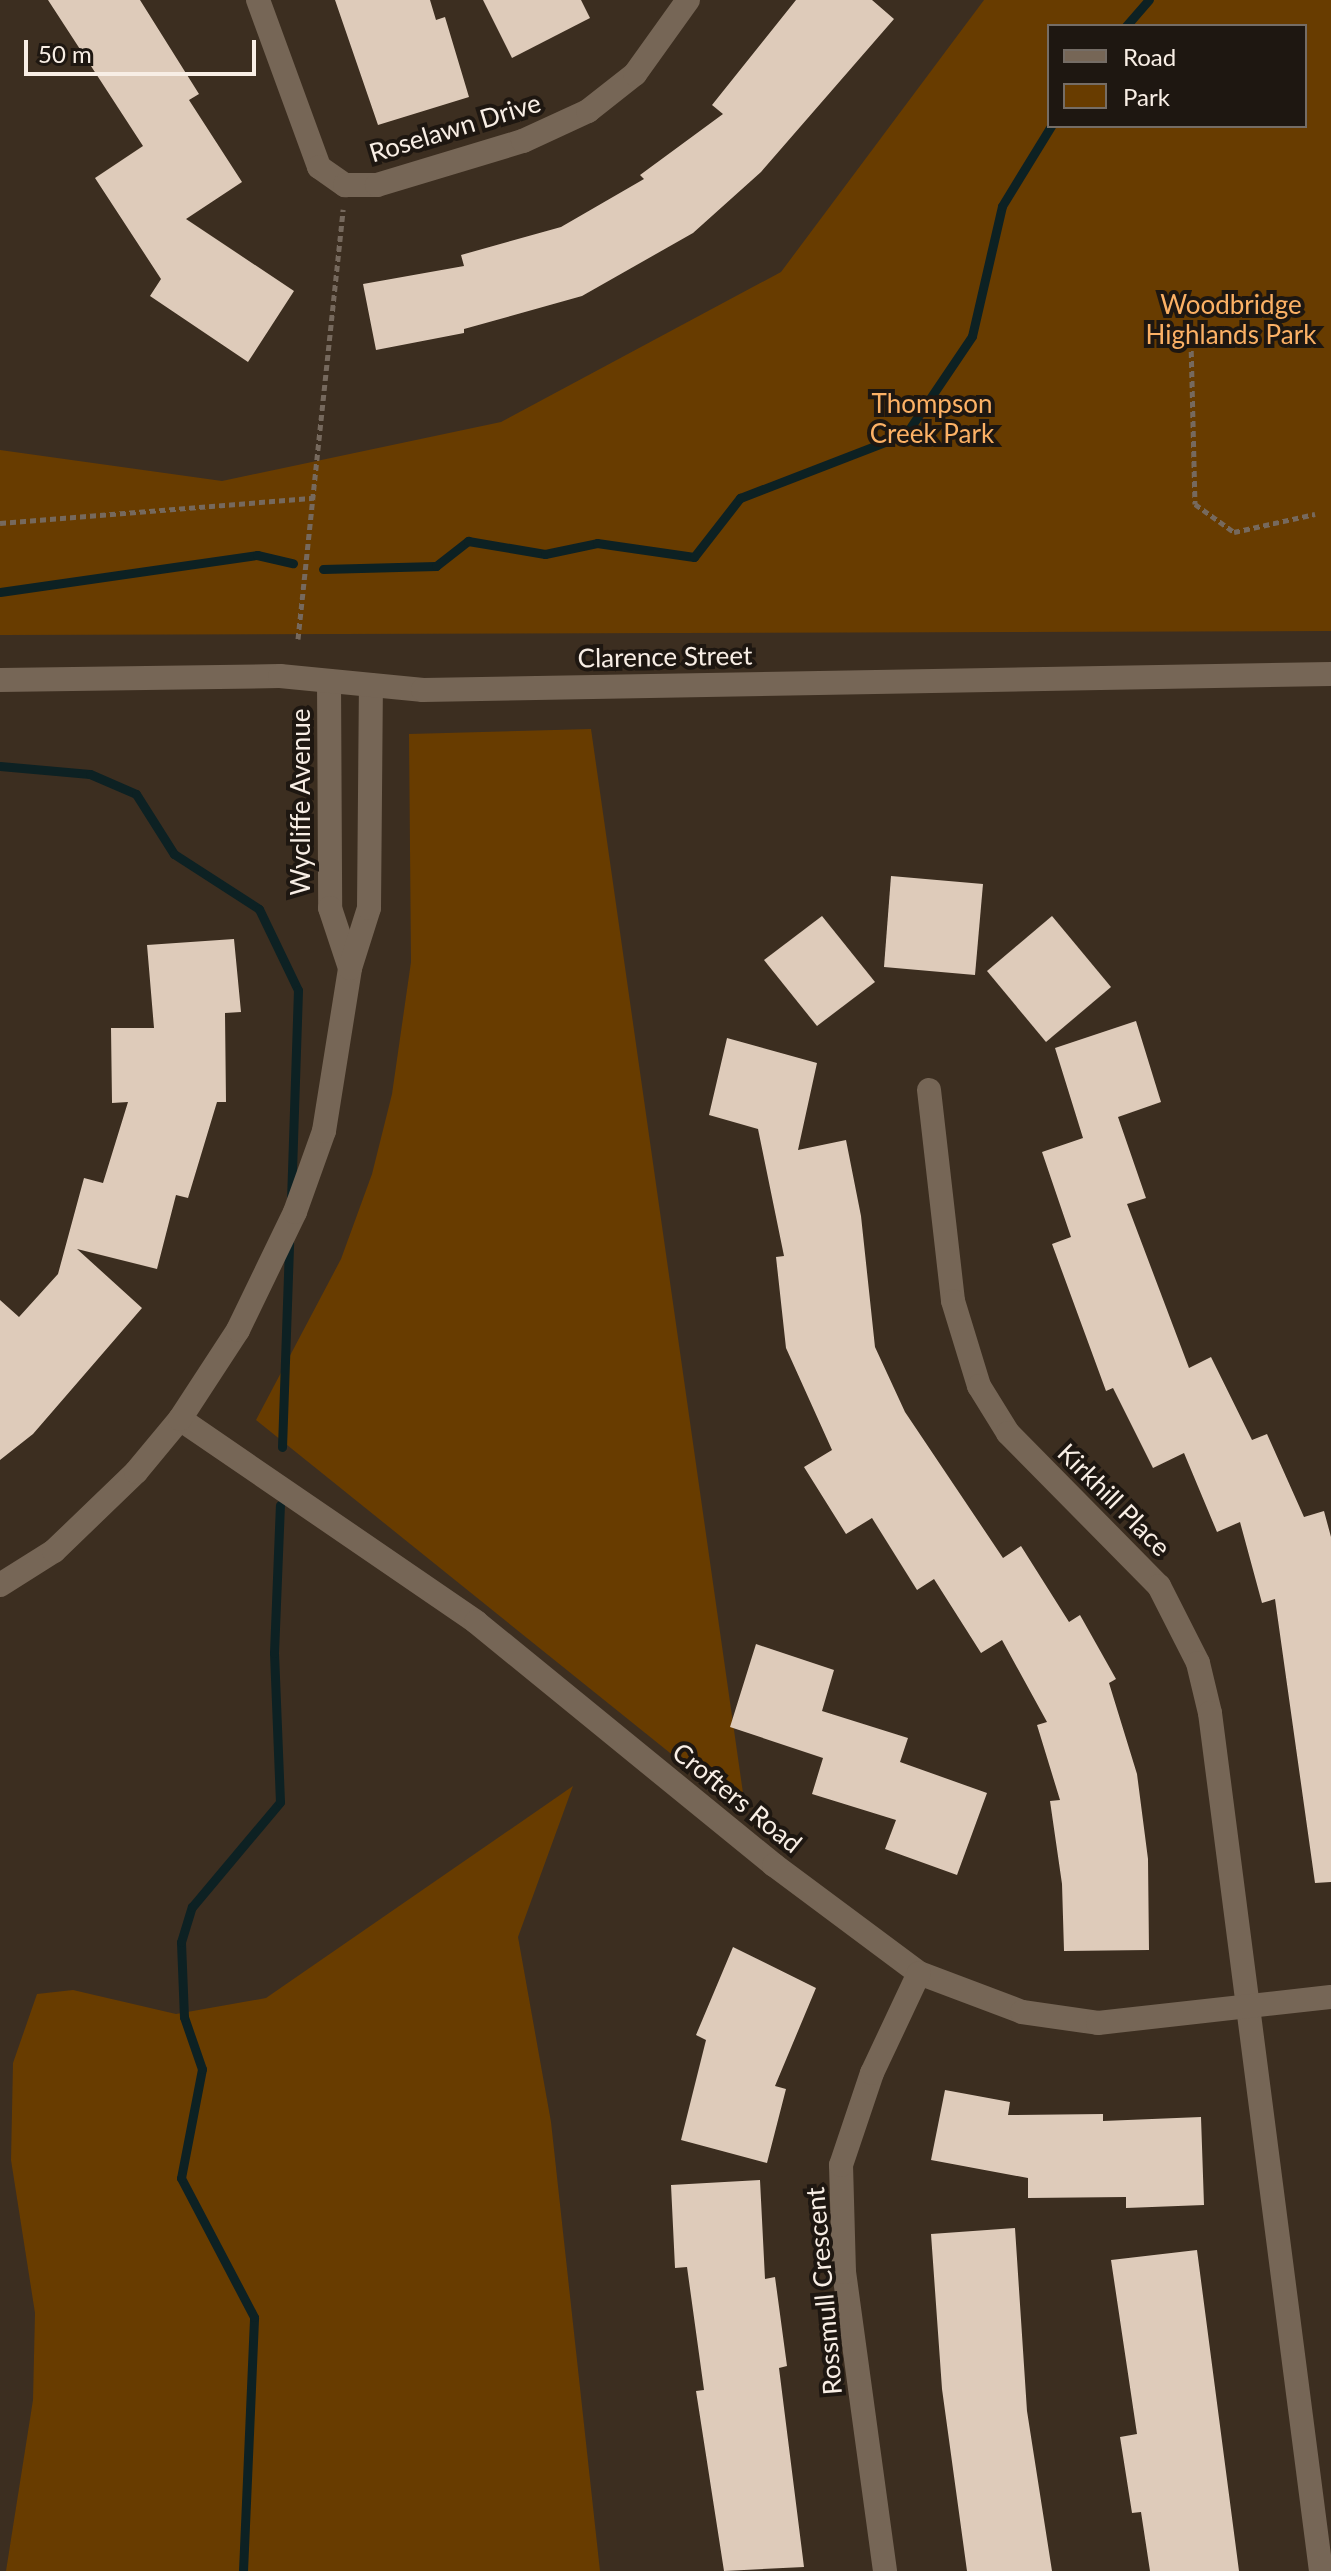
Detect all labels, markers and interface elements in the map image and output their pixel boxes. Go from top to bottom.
scale bar [28,24,260,74]
legend [1047,24,1307,128]
text: 50 m [38,39,92,68]
text: Road [1123,42,1176,71]
text: Park [1123,82,1170,111]
street label: Roselawn Drive [365,87,545,169]
park label: Woodbridge Highlands Park [1146,289,1316,350]
park label: Thompson Creek Park [870,388,994,450]
street label: Clarence Street [577,640,753,674]
street label: Wycliffe Avenue [285,708,317,896]
street label: Kirkhill Place [1051,1437,1177,1563]
street label: Crofters Road [666,1736,808,1860]
street label: Rossmull Crescent [799,2186,849,2396]

